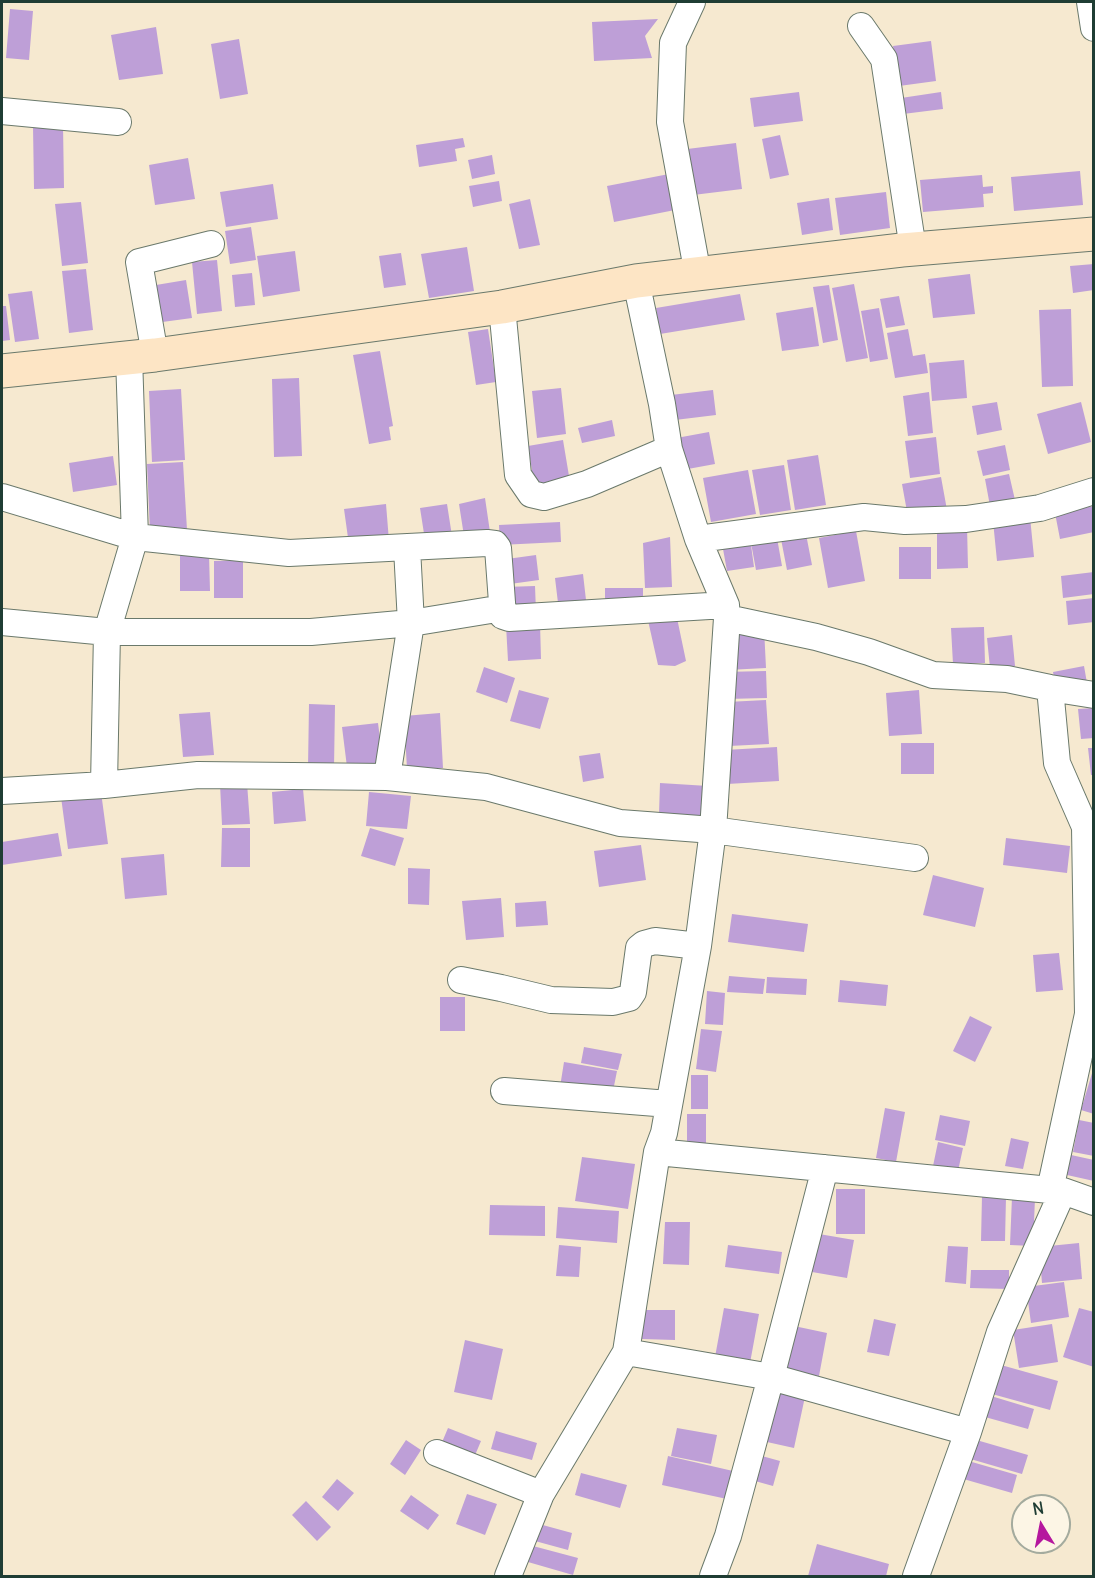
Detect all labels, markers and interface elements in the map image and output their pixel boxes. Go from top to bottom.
north arrow [1011,1494,1071,1554]
text: N [1031,1497,1045,1519]

